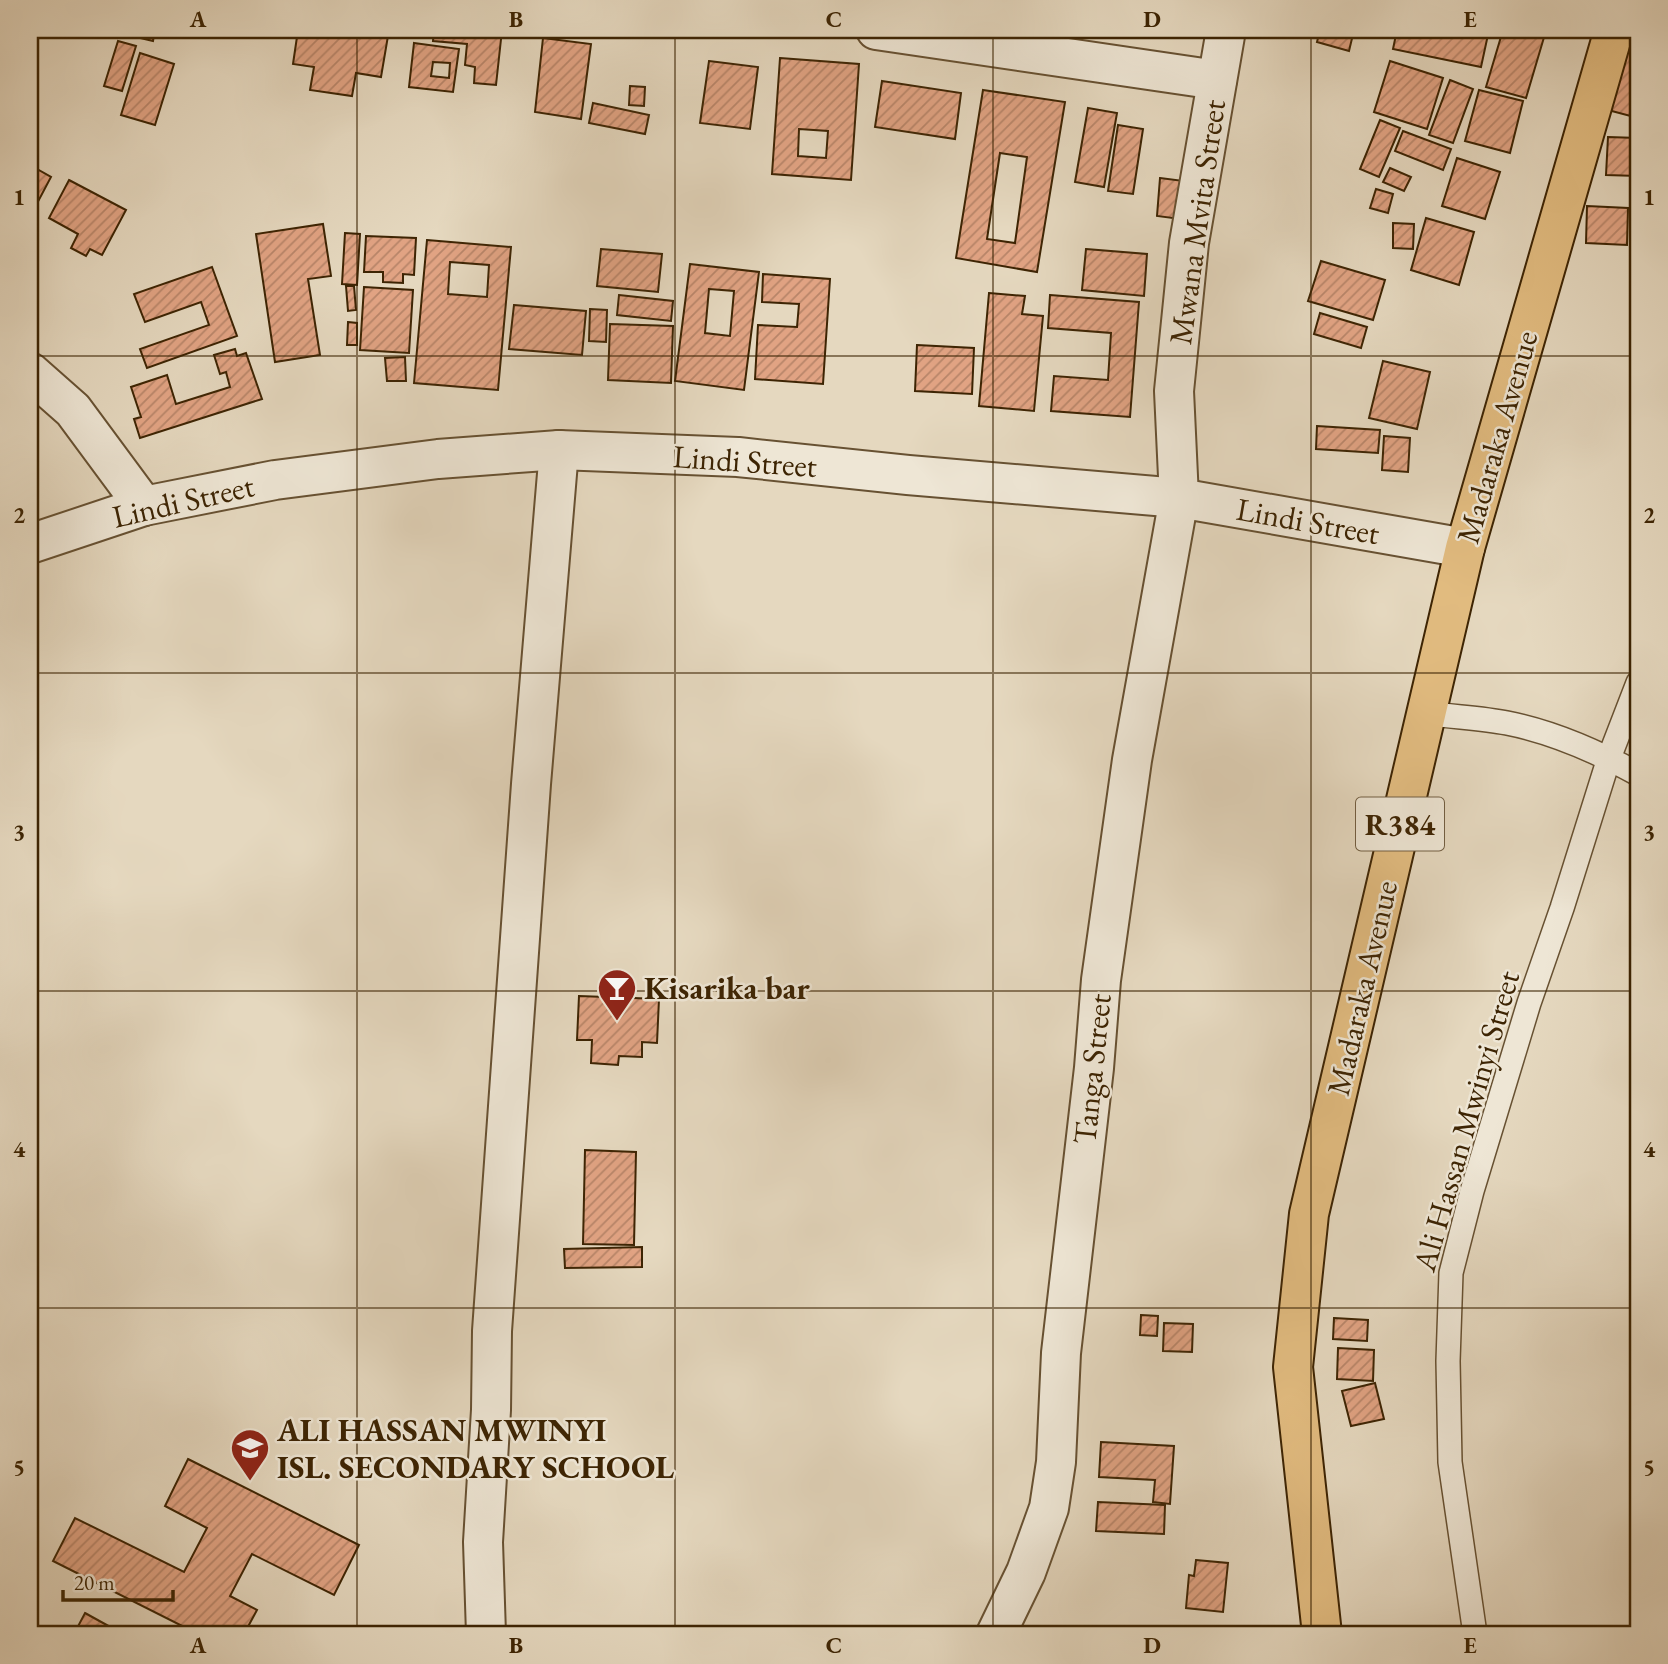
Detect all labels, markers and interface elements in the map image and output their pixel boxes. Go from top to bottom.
text: A [189,4,207,34]
text: B [509,4,523,34]
text: C [826,4,842,34]
text: D [1143,4,1161,34]
text: E [1463,4,1477,34]
street label: Mwana Mvita Street [1159,97,1235,347]
text: 1 [13,182,25,212]
text: 1 [1643,182,1655,212]
street label: Madaraka Avenue [1447,326,1547,548]
street label: Lindi Street [672,435,818,487]
street label: Lindi Street [108,464,258,538]
street label: Lindi Street [1233,488,1383,554]
text: 2 [13,500,25,530]
text: 2 [1643,500,1655,530]
road number: R384 [1356,797,1444,850]
text: 3 [13,817,25,847]
text: 3 [1643,817,1655,847]
street label: Madaraka Avenue [1317,876,1407,1100]
street label: Ali Hassan Mwinyi Street [1403,966,1529,1277]
bar icon: Kisarika bar [596,967,638,1022]
place label: Kisarika bar [644,967,810,1009]
street label: Tanga Street [1063,992,1121,1146]
text: 4 [13,1134,26,1164]
text: 4 [1643,1134,1656,1164]
place label: ALI HASSAN MWINYI ISL. SECONDARY SCHOOL [276,1409,674,1488]
school or university icon: ALI HASSAN MWINYI ISL. SECONDARY SCHOOL [229,1427,271,1482]
text: 5 [13,1452,25,1482]
text: 5 [1643,1452,1655,1482]
scale bar [63,1559,173,1603]
text: 20 m [74,1569,115,1596]
text: A [189,1630,207,1660]
text: B [509,1630,523,1660]
text: C [826,1630,842,1660]
text: D [1143,1630,1161,1660]
text: E [1463,1630,1477,1660]

